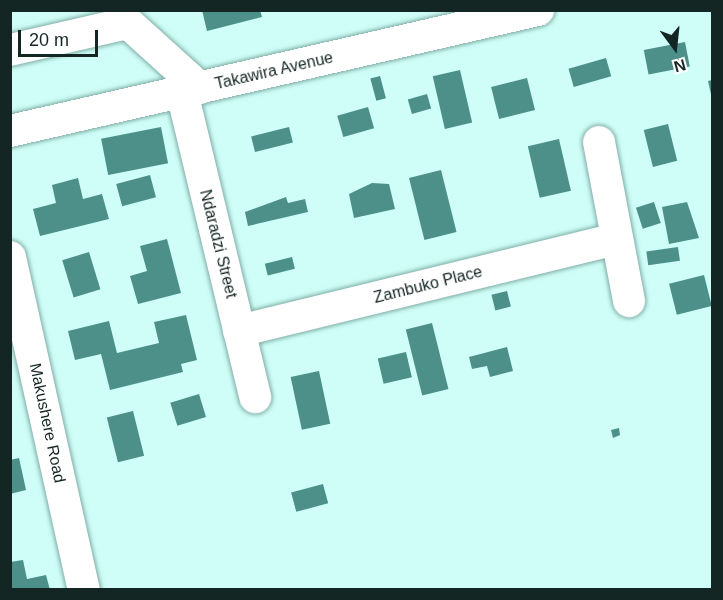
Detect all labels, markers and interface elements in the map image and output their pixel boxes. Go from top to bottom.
scale bar [21,18,100,56]
north arrow [645,18,705,78]
text: 20 m [29,30,69,50]
street label: Takawira Avenue [213,48,335,94]
text: N [672,56,688,76]
street label: Ndaradzi Street [195,188,241,300]
street label: Zambuko Place [372,262,484,308]
street label: Makushere Road [25,361,69,485]

